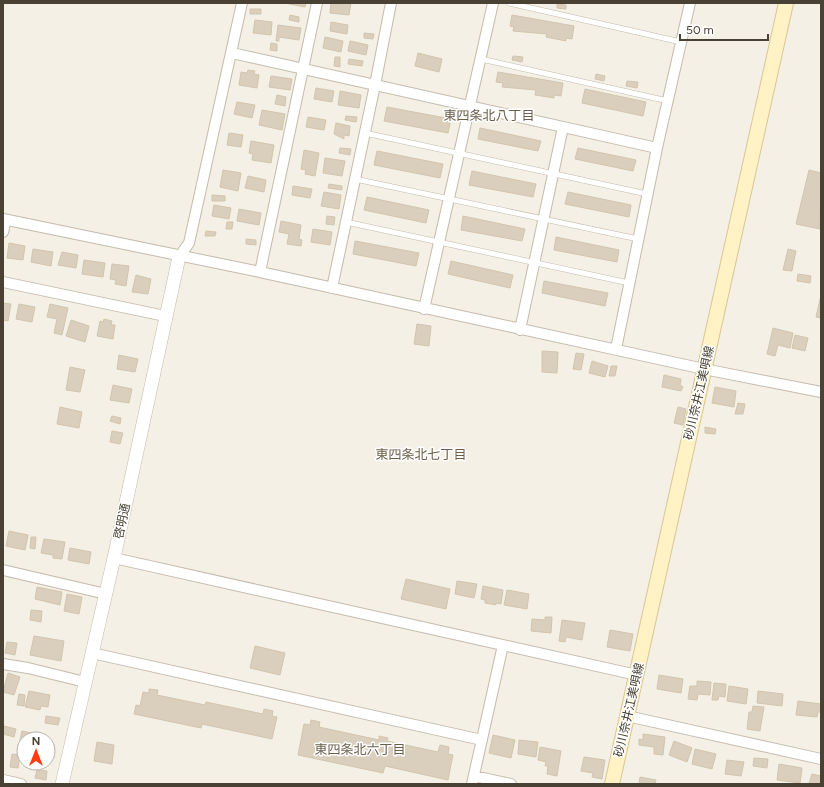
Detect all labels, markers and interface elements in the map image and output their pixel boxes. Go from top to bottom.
scale bar [680,16,768,42]
text: 50 m [686,23,714,37]
district label: 東四条北八丁目 [443,108,535,123]
street label: 砂川奈井江美唄線 [681,345,717,441]
district label: 東四条北七丁目 [375,447,467,462]
street label: 啓明通 [111,502,133,540]
street label: 砂川奈井江美唄線 [611,662,647,758]
north arrow [16,731,56,771]
text: N [32,735,40,748]
district label: 東四条北六丁目 [314,742,406,757]

